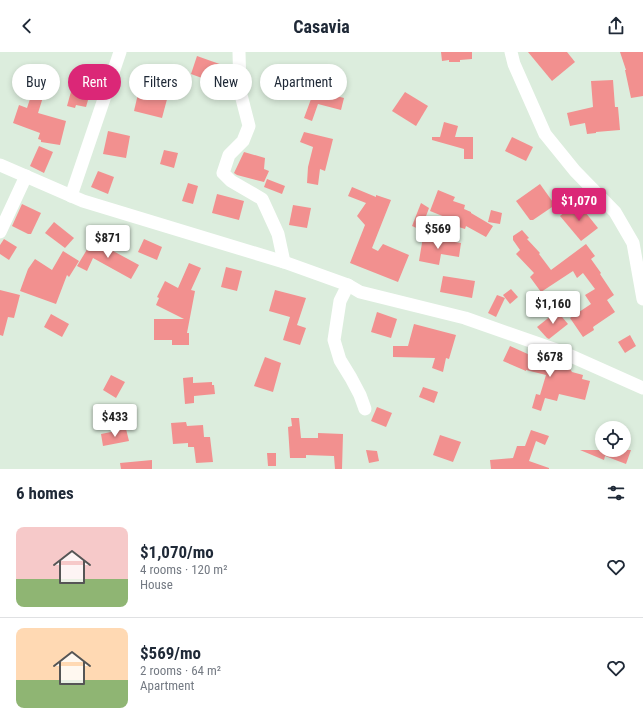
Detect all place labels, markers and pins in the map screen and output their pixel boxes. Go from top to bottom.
pin: $1,070 [546,188,612,222]
pin: $569 [414,216,462,250]
pin: $871 [84,225,132,259]
pin: $1,160 [520,291,586,325]
pin: $678 [526,344,574,378]
pin: $433 [91,404,139,438]

